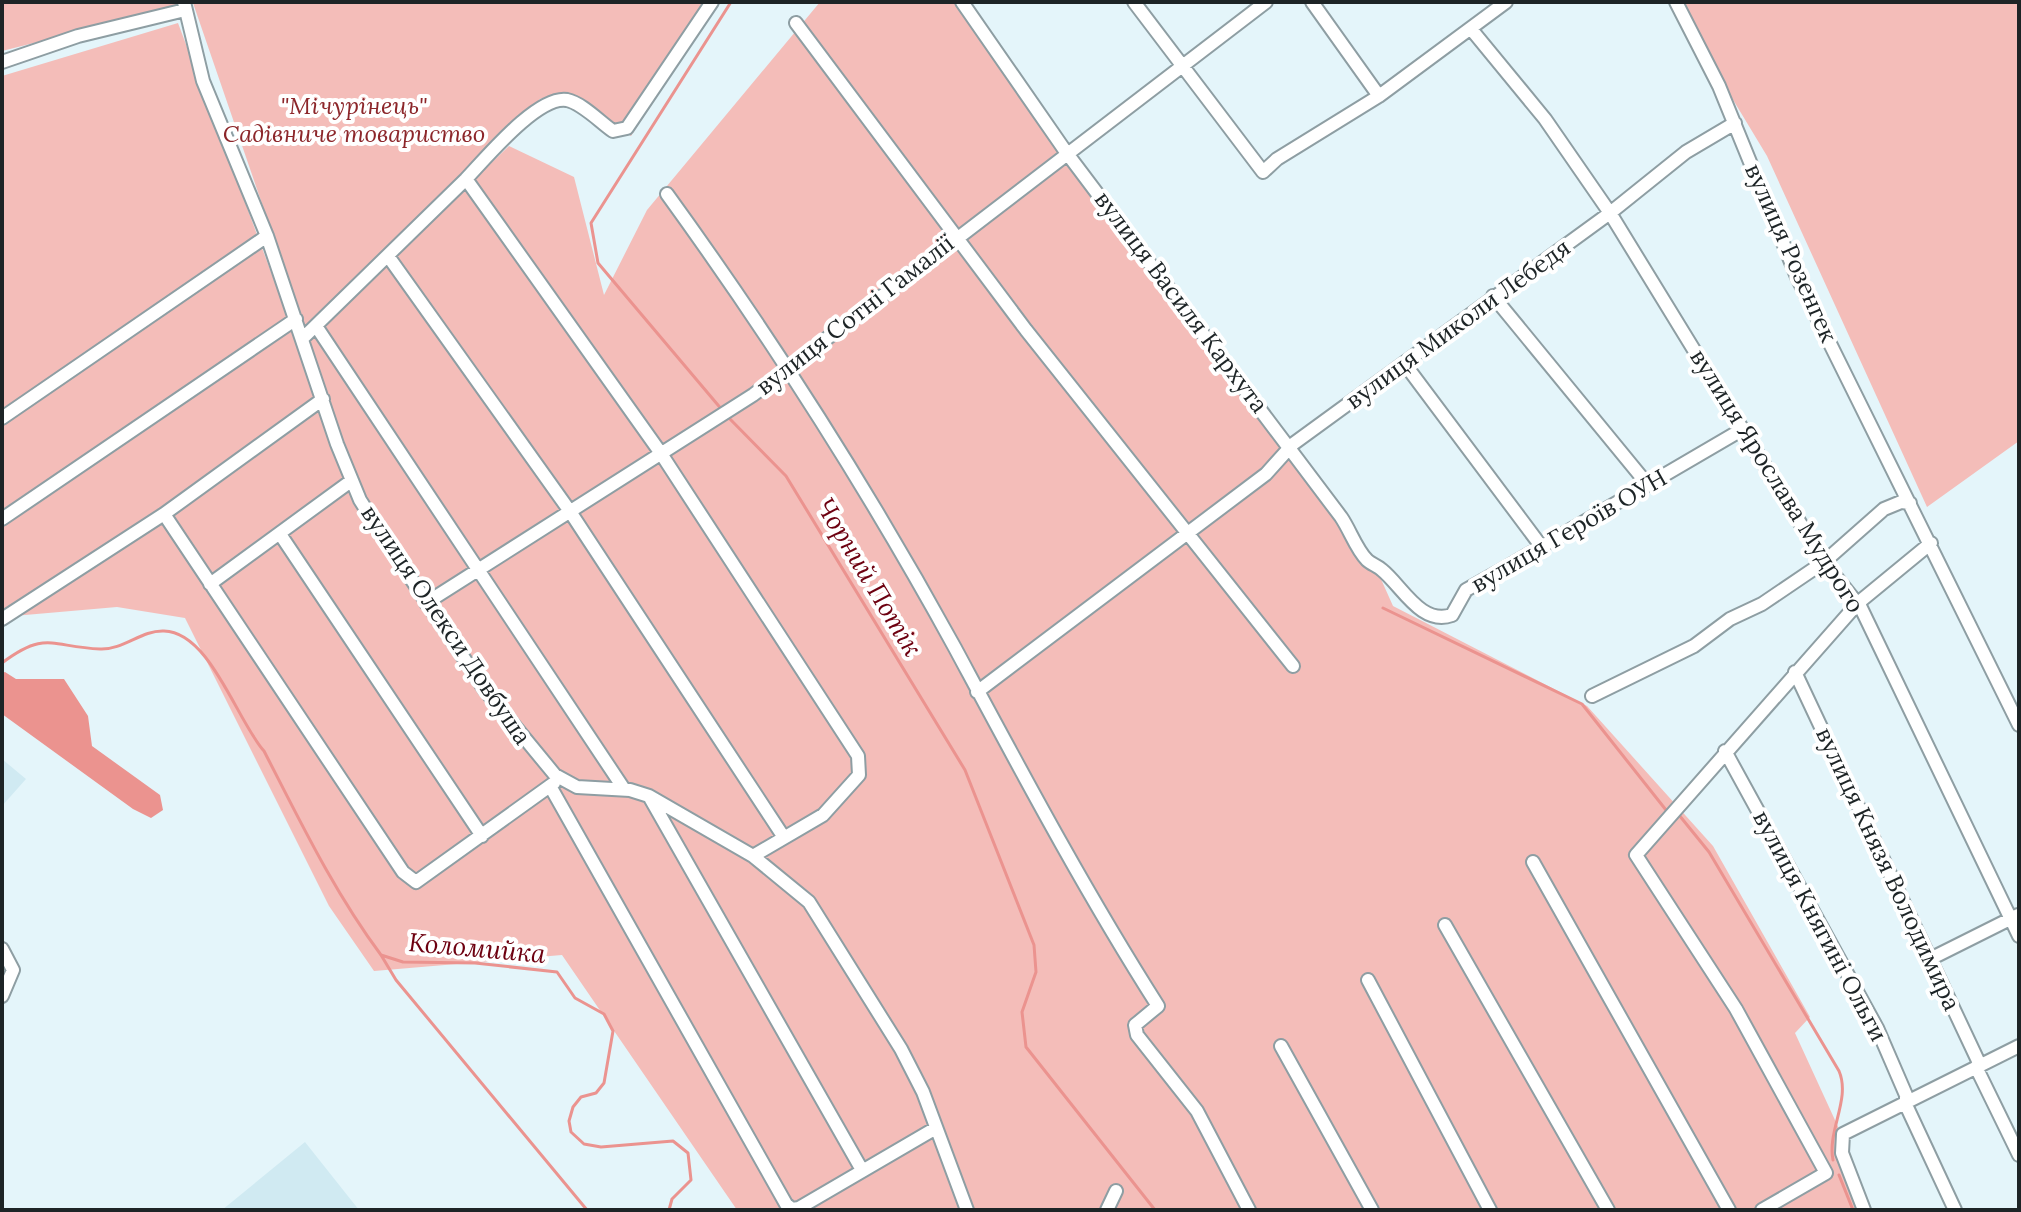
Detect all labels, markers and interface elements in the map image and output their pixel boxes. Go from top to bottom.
park label: "Мічурінець" Садівниче товариство [223,90,485,149]
street label: вулиця Розенгек [1738,159,1845,347]
street label: вулиця Василя Кархута [1088,185,1275,419]
street label: вулиця Сотні Гамалії [750,228,960,401]
street label: вулиця Миколи Лебедя [1339,232,1576,416]
street label: вулиця Ярослава Мудрого [1683,343,1871,618]
street label: вулиця Героїв ОУН [1465,462,1672,599]
water label: Чорний Потік [809,492,930,662]
street label: вулиця Олекси Довбуша [355,499,538,751]
street label: вулиця Князя Володимира [1809,722,1968,1015]
street label: вулиця Княгині Ольги [1746,805,1895,1047]
water label: Коломийка [407,925,548,970]

